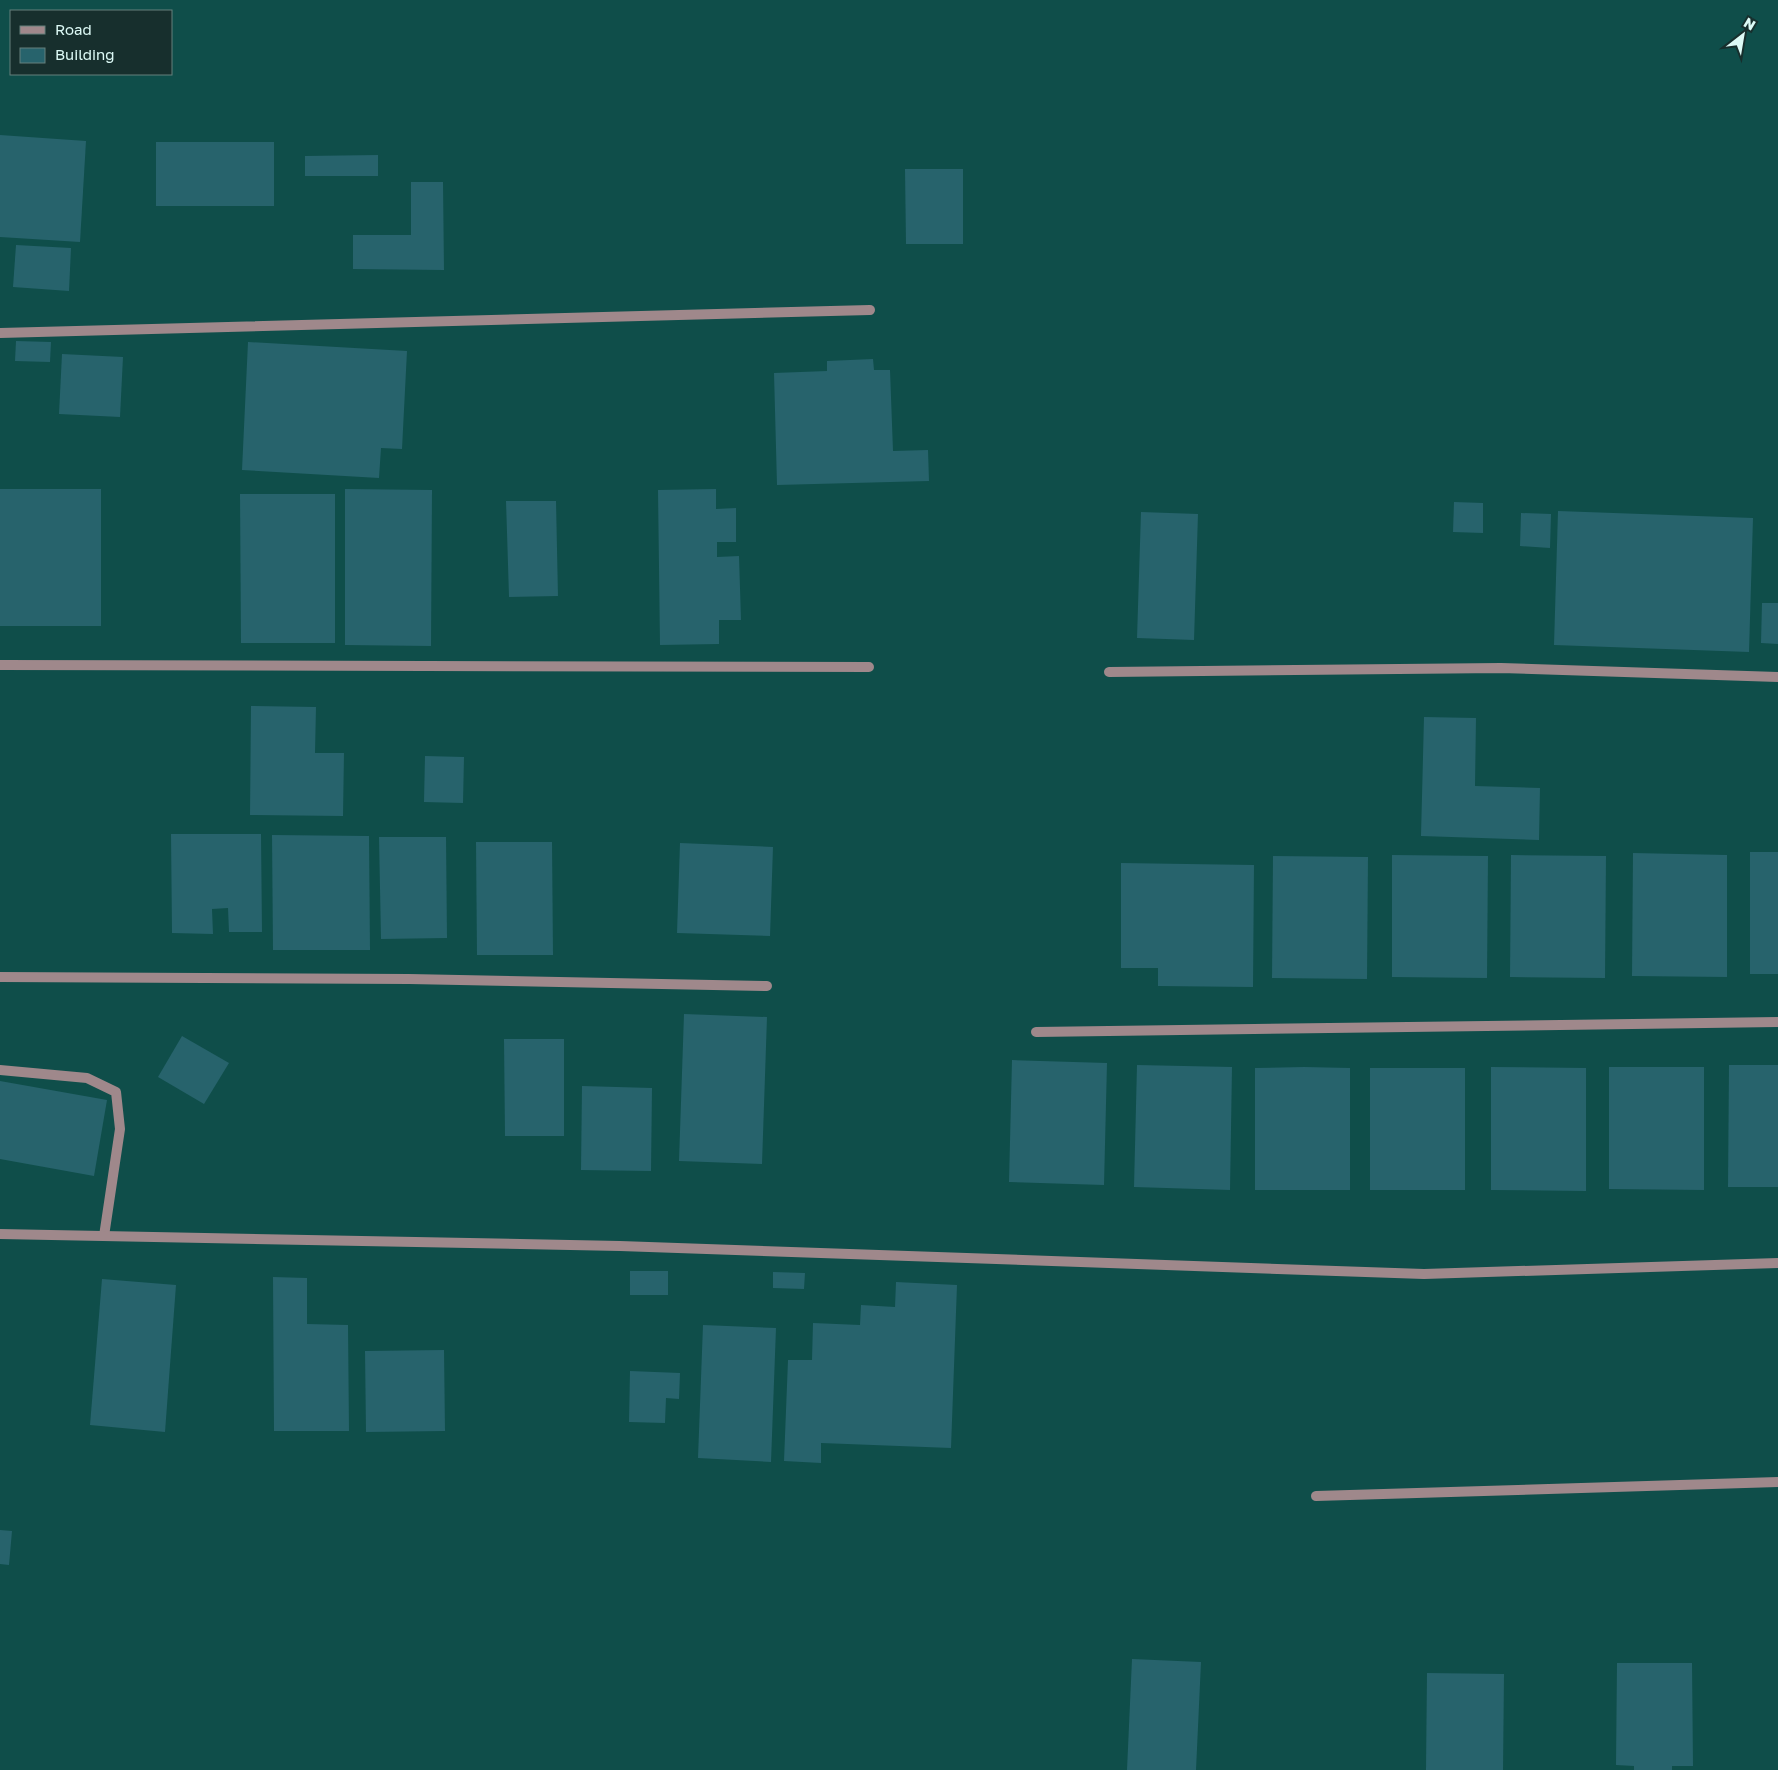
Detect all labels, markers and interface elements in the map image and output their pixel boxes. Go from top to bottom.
legend [10,10,172,75]
north arrow [1718,10,1768,60]
text: N [1741,13,1759,33]
text: Road [55,20,92,38]
text: Building [55,45,115,63]

